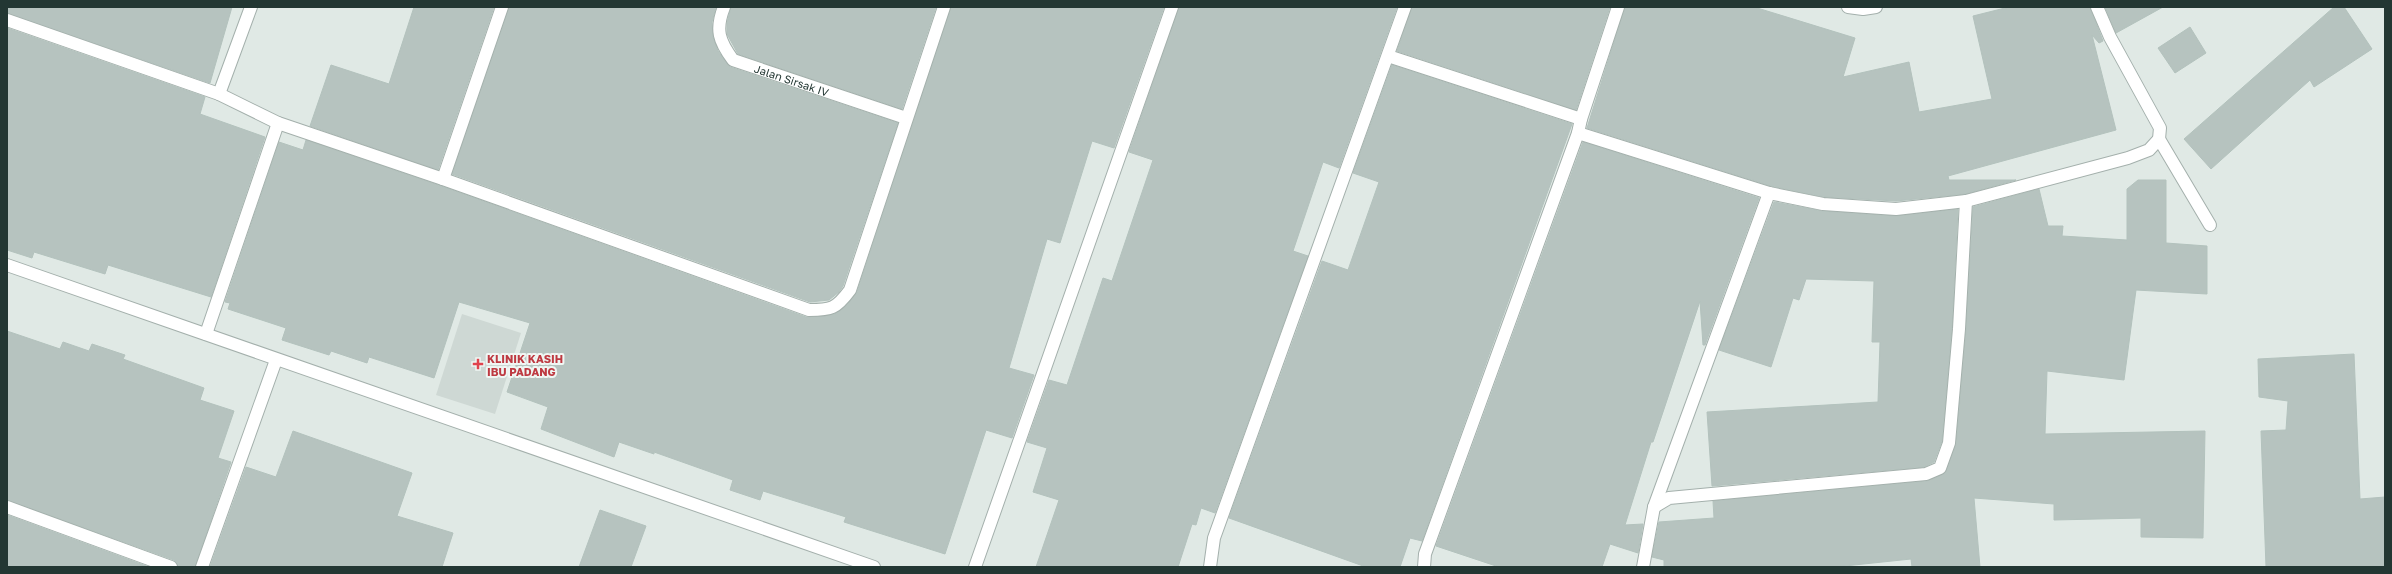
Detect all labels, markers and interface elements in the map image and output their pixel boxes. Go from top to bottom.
street label: Jalan Sirsak IV [753,61,831,98]
place label: KLINIK KASIH IBU PADANG [487,352,563,378]
marker: KLINIK KASIH IBU PADANG [472,358,484,370]

